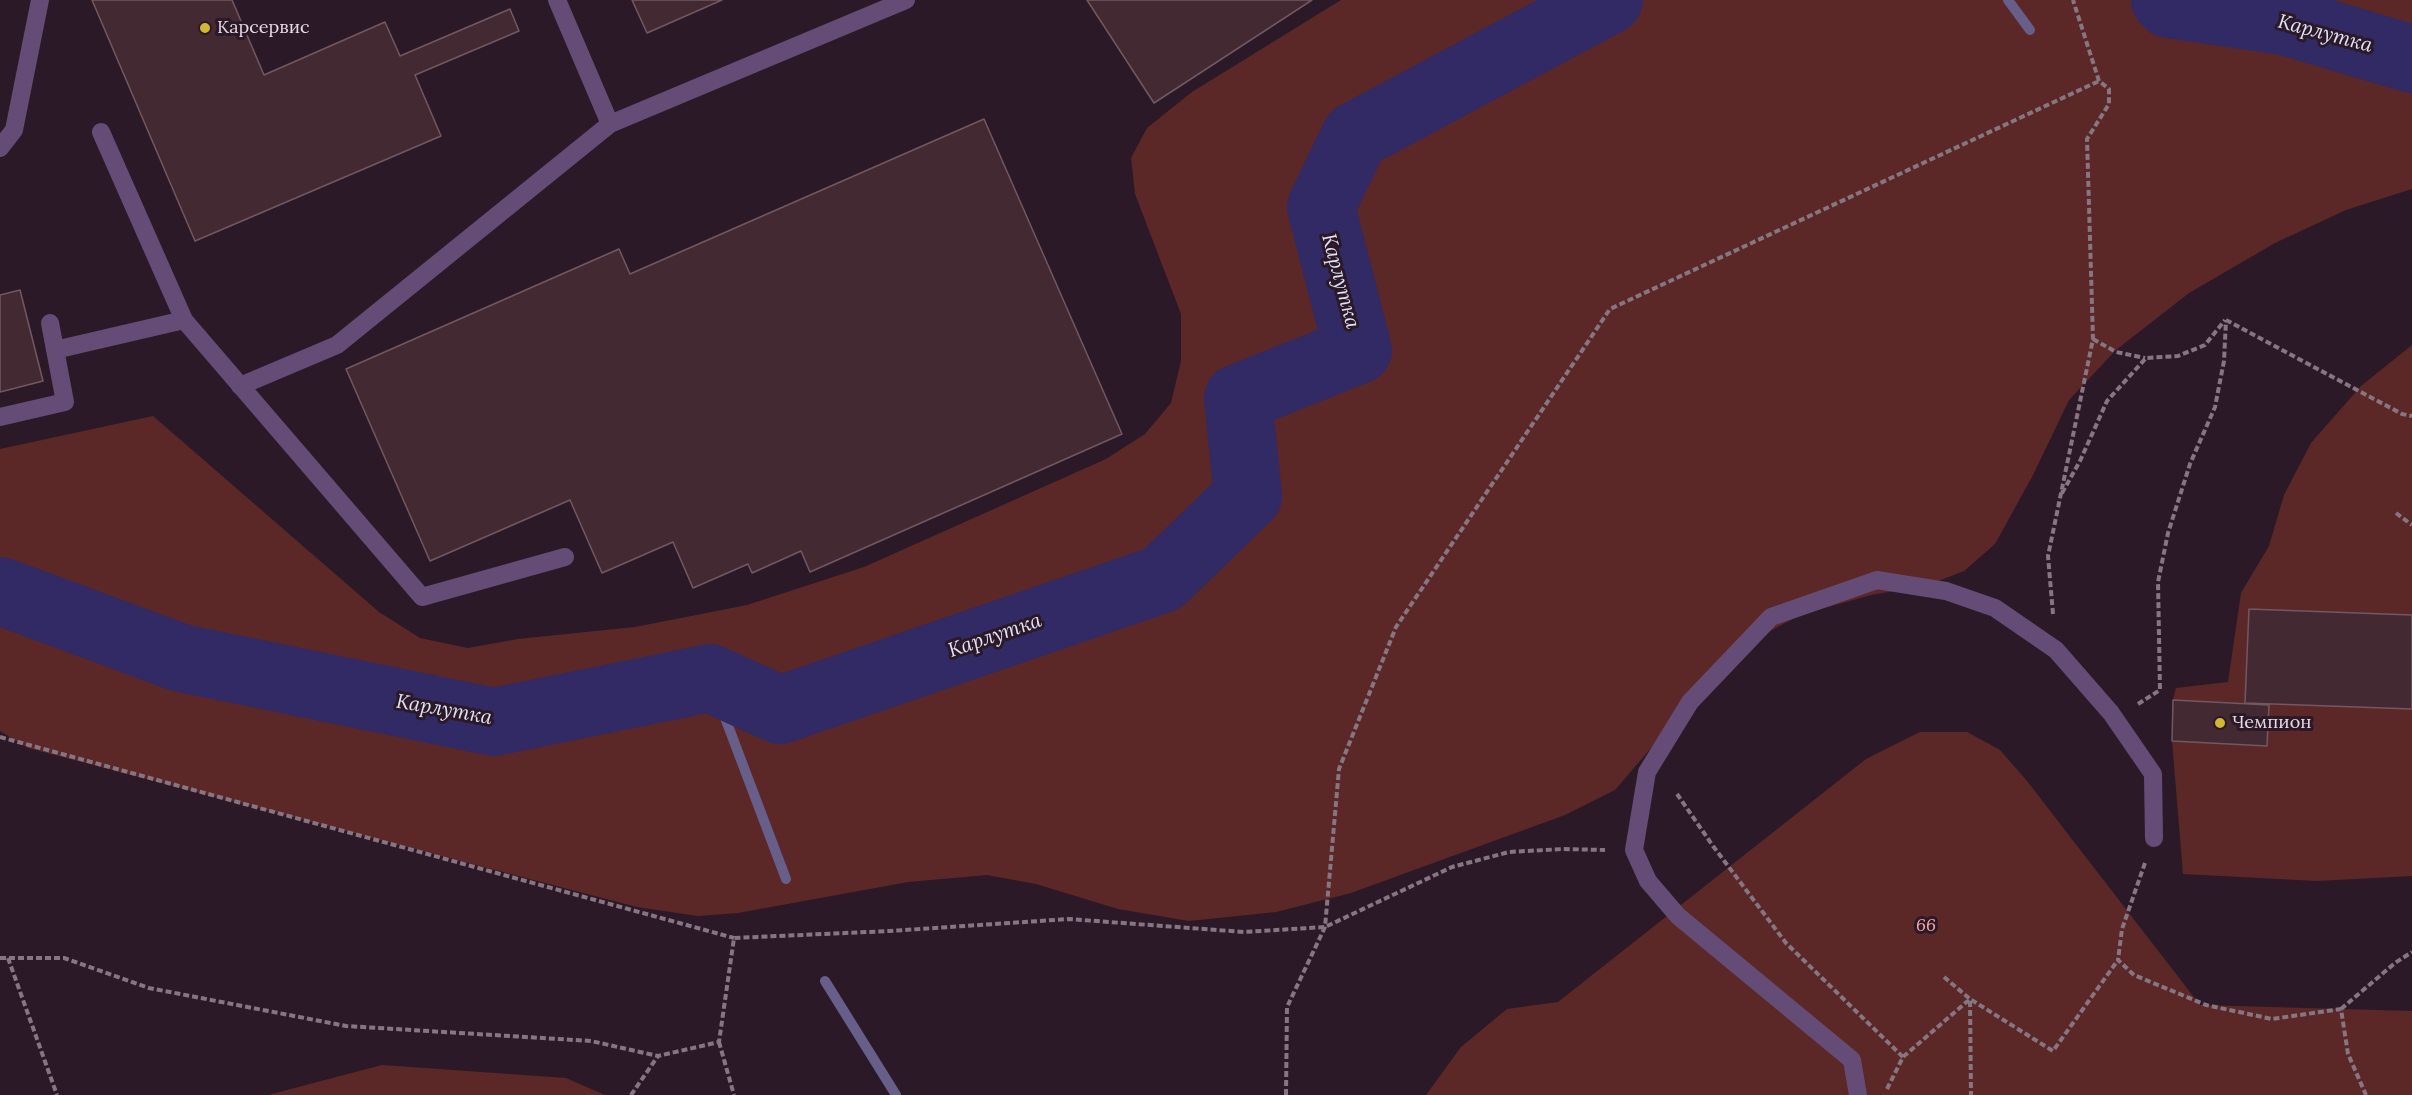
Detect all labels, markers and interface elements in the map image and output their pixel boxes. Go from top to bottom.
water label: Карлутка [2275,10,2375,58]
place label: Карсервис [217,17,310,39]
marker: Карсервис [198,21,212,35]
water label: Карлутка [1316,231,1364,331]
water label: Карлутка [945,609,1045,663]
water label: Карлутка [394,690,494,730]
place label: Чемпион [2232,712,2311,734]
marker: Чемпион [2213,716,2227,730]
park label: 66 [1916,915,1936,937]

